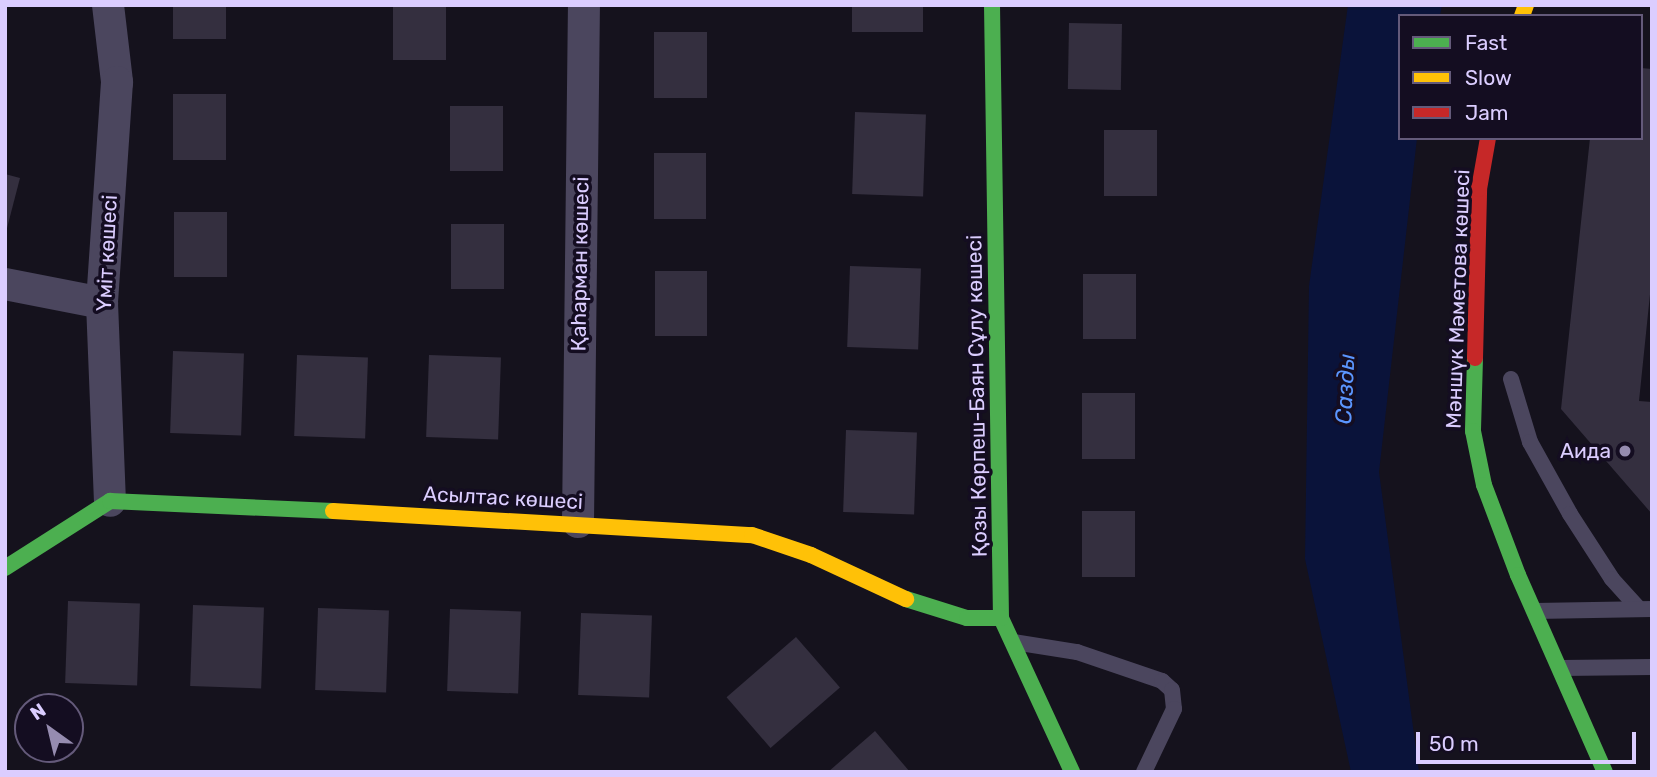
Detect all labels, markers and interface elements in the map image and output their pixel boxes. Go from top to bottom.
legend [1398,14,1643,140]
text: Fast [1465,30,1507,55]
text: Slow [1465,65,1512,90]
text: Jam [1465,100,1509,125]
street label: Мәншүк Мәметова көшесі [1441,169,1475,429]
street label: Қаһарман көшесі [566,176,594,352]
street label: Үміт көшесі [91,194,123,312]
street label: Қозы Көрпеш-Баян Сұлу көшесі [962,235,992,557]
water label: Сазды [1329,353,1361,425]
place label: Аида [1560,438,1611,464]
marker: Аида [1617,443,1633,459]
street label: Асылтас көшесі [422,481,584,515]
north arrow [14,693,84,763]
text: N [26,698,50,725]
scale bar [1419,718,1640,762]
text: 50 m [1429,731,1479,756]

